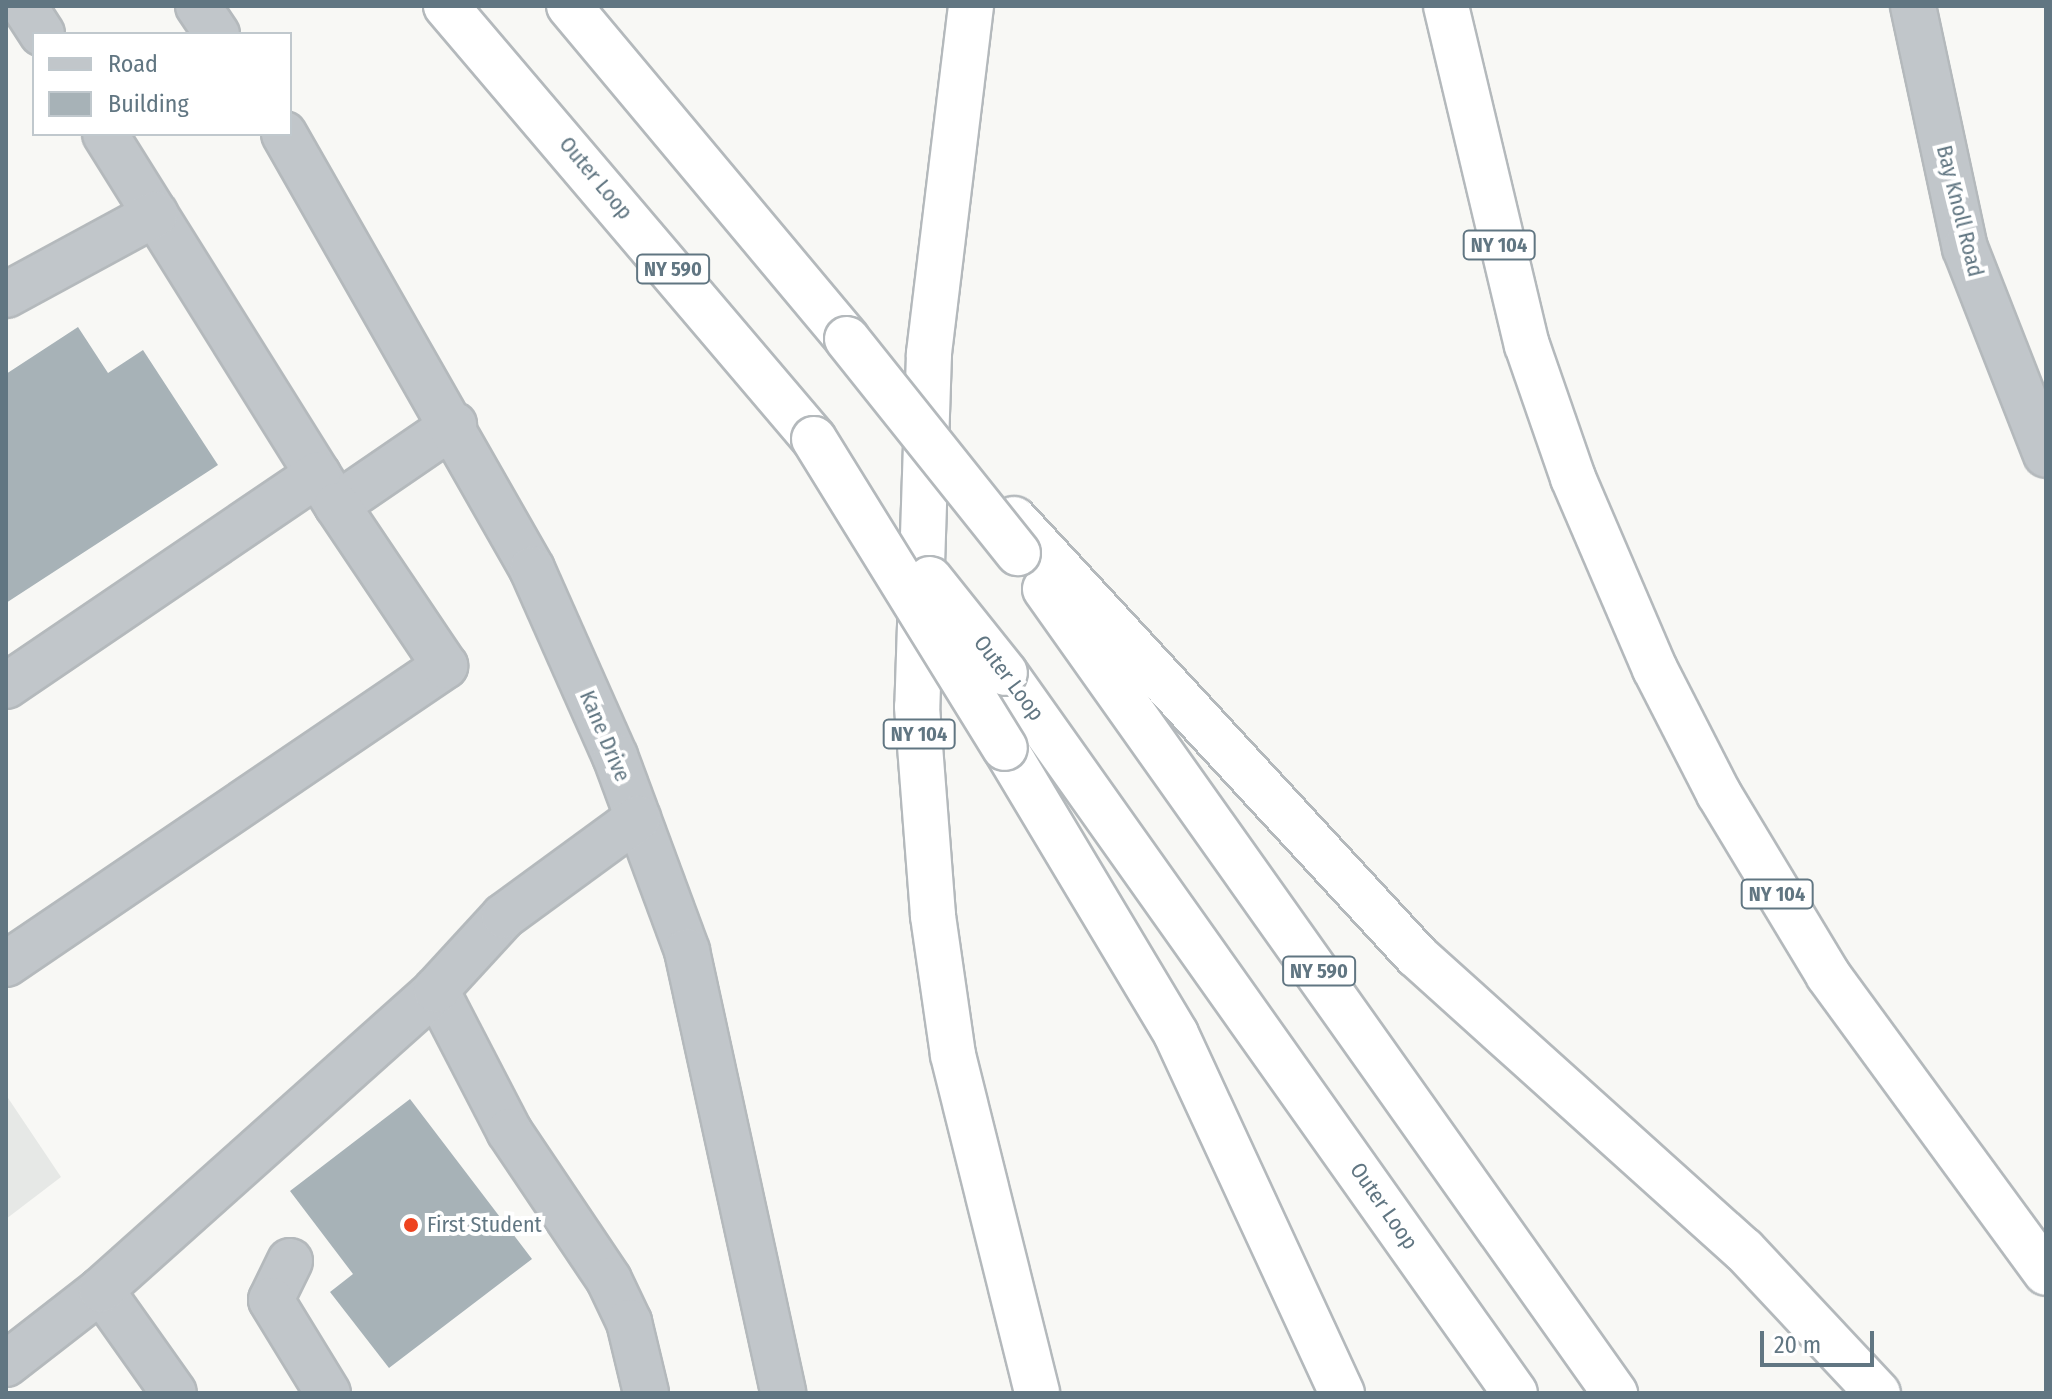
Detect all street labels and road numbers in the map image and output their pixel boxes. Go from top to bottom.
street label: Outer Loop [554,131,638,225]
street label: Bay Knoll Road [1931,142,1989,280]
road number: NY 104 [1461,229,1537,261]
road number: NY 590 [635,253,711,285]
street label: Outer Loop [968,630,1050,726]
street label: Kane Drive [574,686,636,786]
road number: NY 104 [881,718,957,750]
road number: NY 104 [1739,878,1815,910]
road number: NY 590 [1281,955,1357,987]
street label: Outer Loop [1345,1157,1423,1255]

